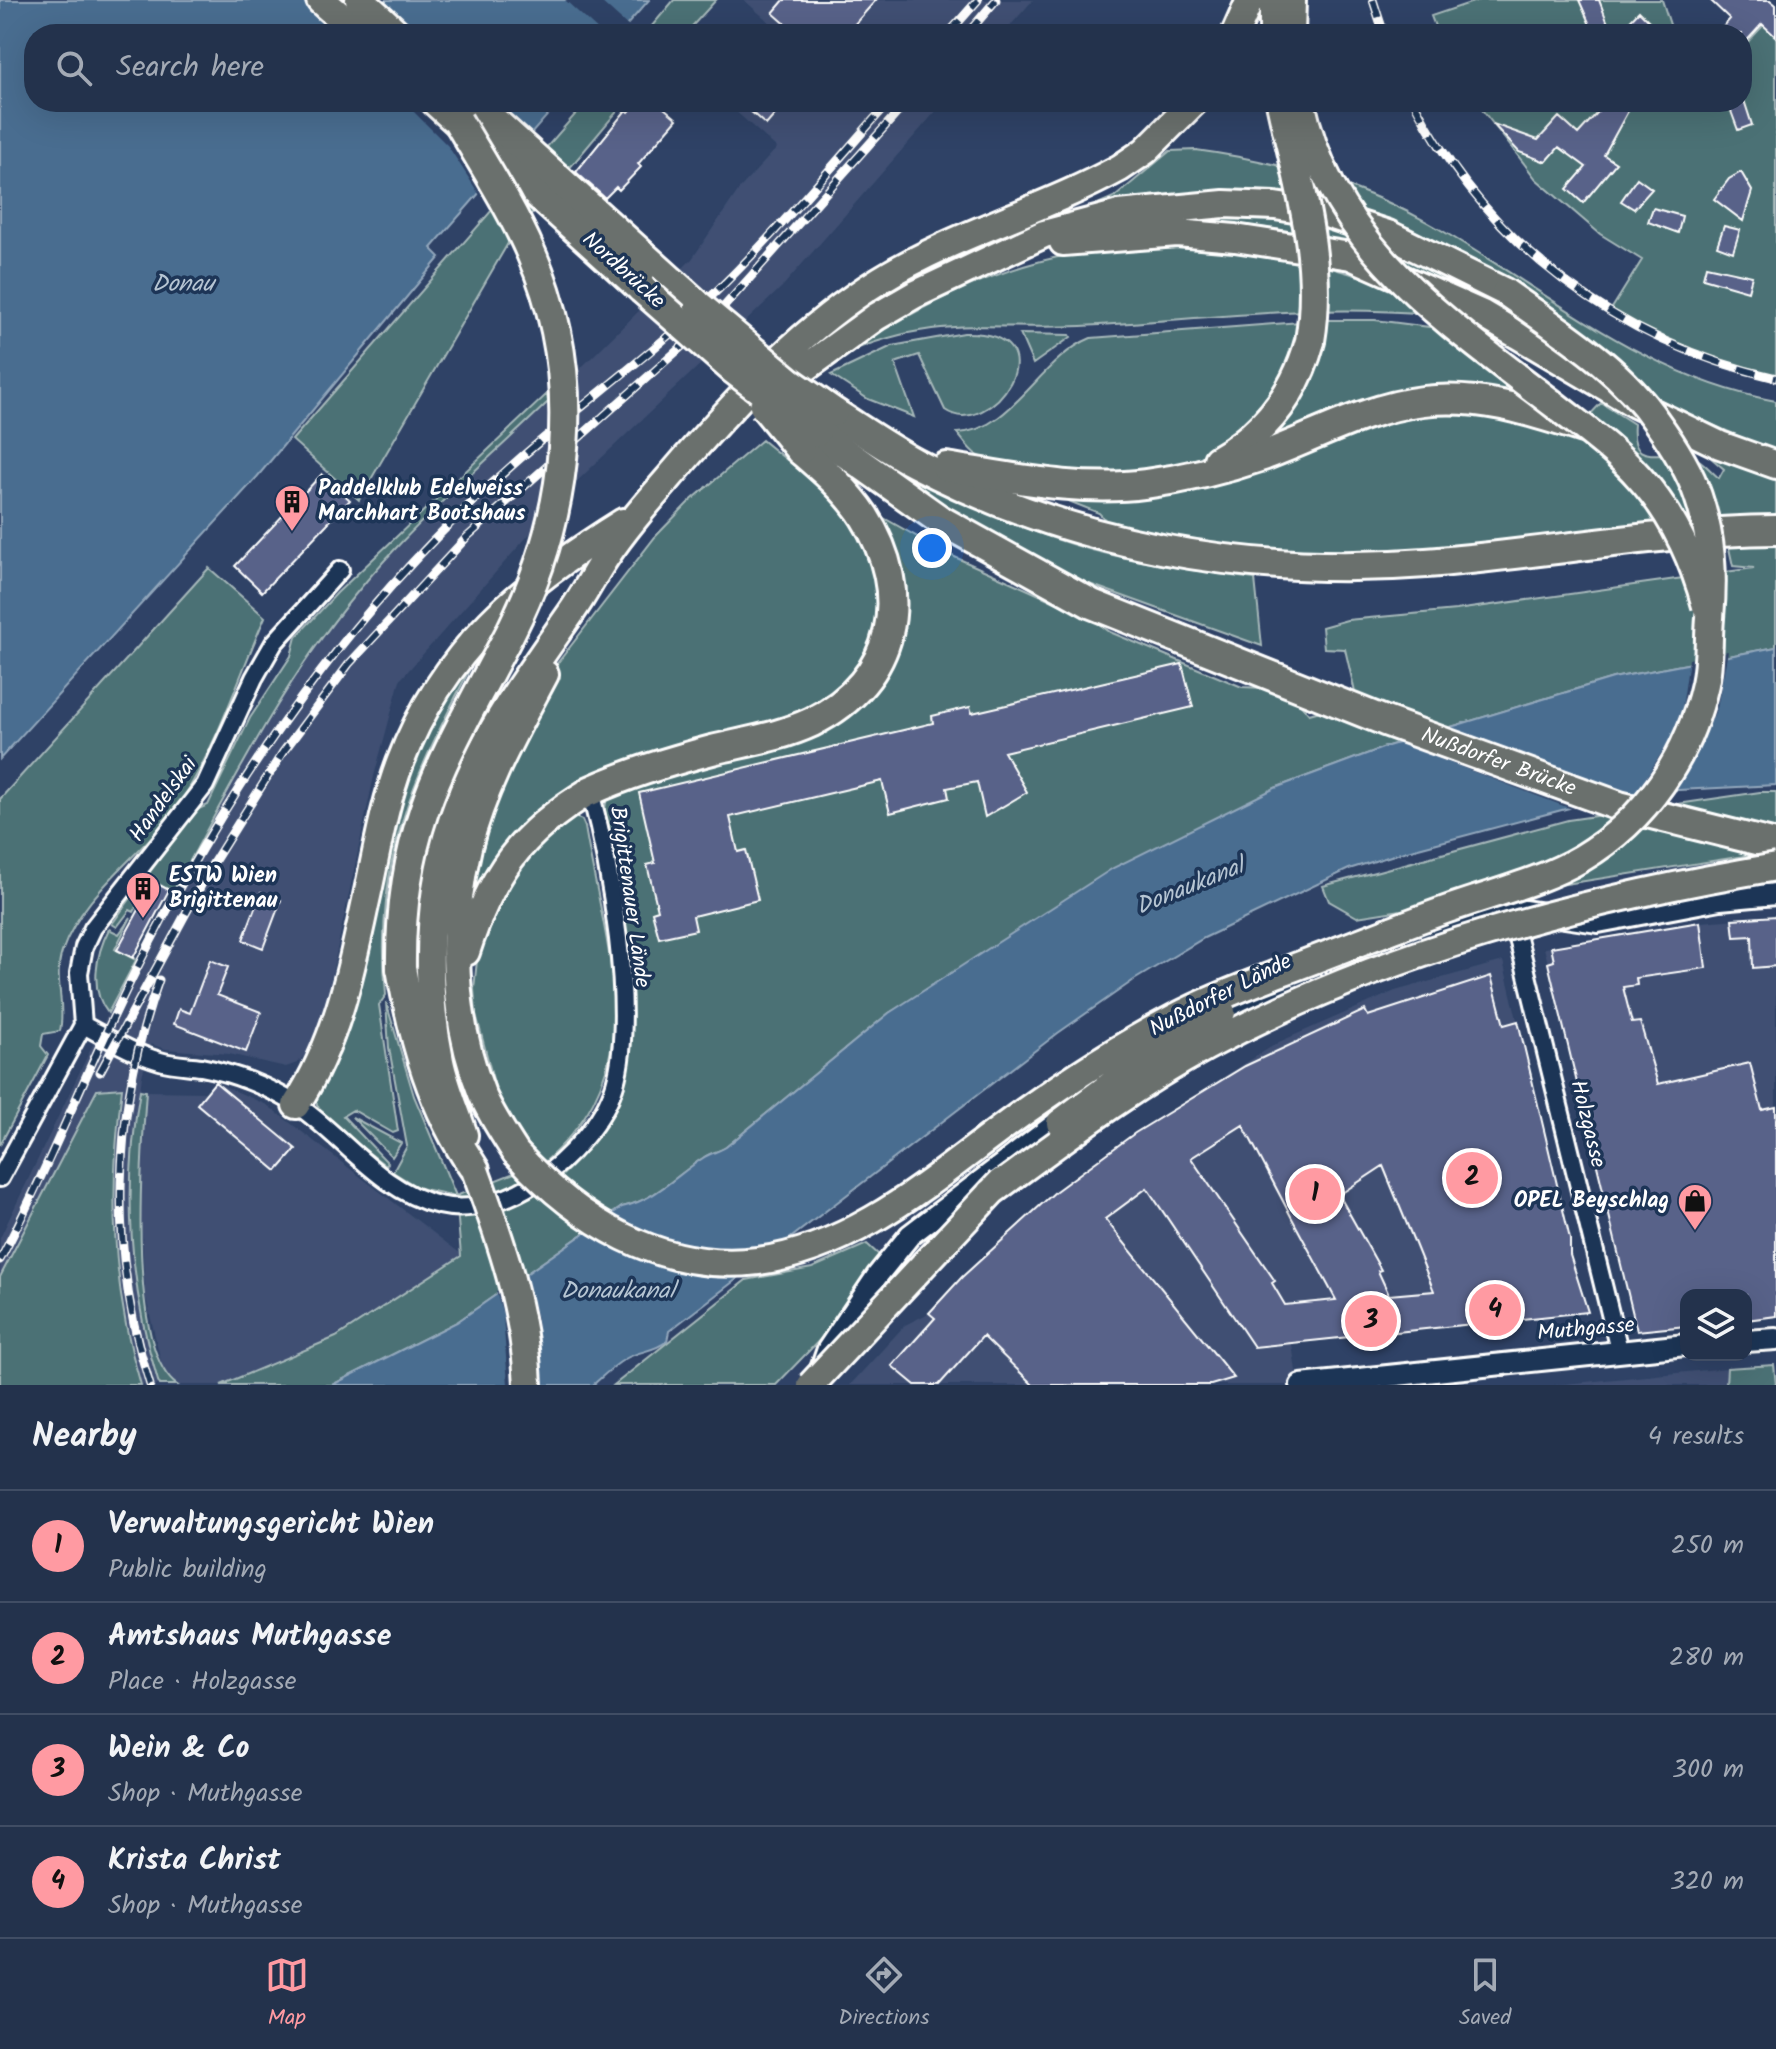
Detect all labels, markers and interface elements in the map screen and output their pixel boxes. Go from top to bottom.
search box [24,24,1752,112]
text: Search here [116,44,264,92]
icon: search [52,46,96,90]
street label: Nordbrücke [573,224,673,318]
water label: Donau [152,265,216,304]
place label: Paddelklub Edelweiss Marchhart Bootshaus [318,472,526,532]
building icon: Paddelklub Edelweiss Marchhart Bootshaus [273,483,311,533]
your location [912,528,952,568]
street label: Nußdorfer Brücke [1416,718,1581,807]
street label: Handelskai [121,749,207,850]
street label: Brigittenauer Lände [599,804,659,990]
water label: Donaukanal [1130,846,1254,927]
place label: ESTW Wien Brigittenau [169,859,278,919]
building icon: ESTW Wien Brigittenau [124,870,162,920]
street label: Nußdorfer Lände [1144,945,1298,1047]
street label: Holzgasse [1559,1076,1615,1172]
pin: 2 [1446,1148,1498,1208]
pin: 1 [1289,1164,1341,1224]
shop icon: OPEL Beyschlag [1676,1182,1714,1232]
place label: OPEL Beyschlag [1514,1184,1669,1219]
water label: Donaukanal [561,1272,679,1311]
pin: 4 [1469,1280,1521,1340]
map controls [1680,1289,1752,1361]
button: layers [1680,1289,1752,1361]
pin: 3 [1345,1291,1397,1351]
street label: Muthgasse [1536,1308,1636,1352]
text: Nearby [32,1410,137,1464]
text: 4 results [1648,1416,1744,1458]
text: Verwaltungsgericht Wien [108,1501,434,1549]
text: 1 [54,1525,62,1567]
text: 250 m [1671,1525,1744,1567]
text: Public building [108,1549,267,1591]
text: Amtshaus Muthgasse [108,1613,391,1661]
text: 2 [50,1637,66,1679]
text: 280 m [1669,1637,1744,1679]
text: Place · Holzgasse [108,1661,296,1703]
text: Wein & Co [108,1725,249,1773]
text: 3 [51,1749,65,1791]
text: 300 m [1672,1749,1744,1791]
text: Shop · Muthgasse [108,1773,302,1815]
text: Krista Christ [108,1837,281,1885]
text: 4 [51,1861,65,1903]
text: 320 m [1670,1861,1744,1903]
text: Shop · Muthgasse [108,1885,302,1927]
tab: Map [265,1953,309,2036]
tab: Directions [838,1953,930,2036]
tab: Saved [1459,1953,1511,2036]

